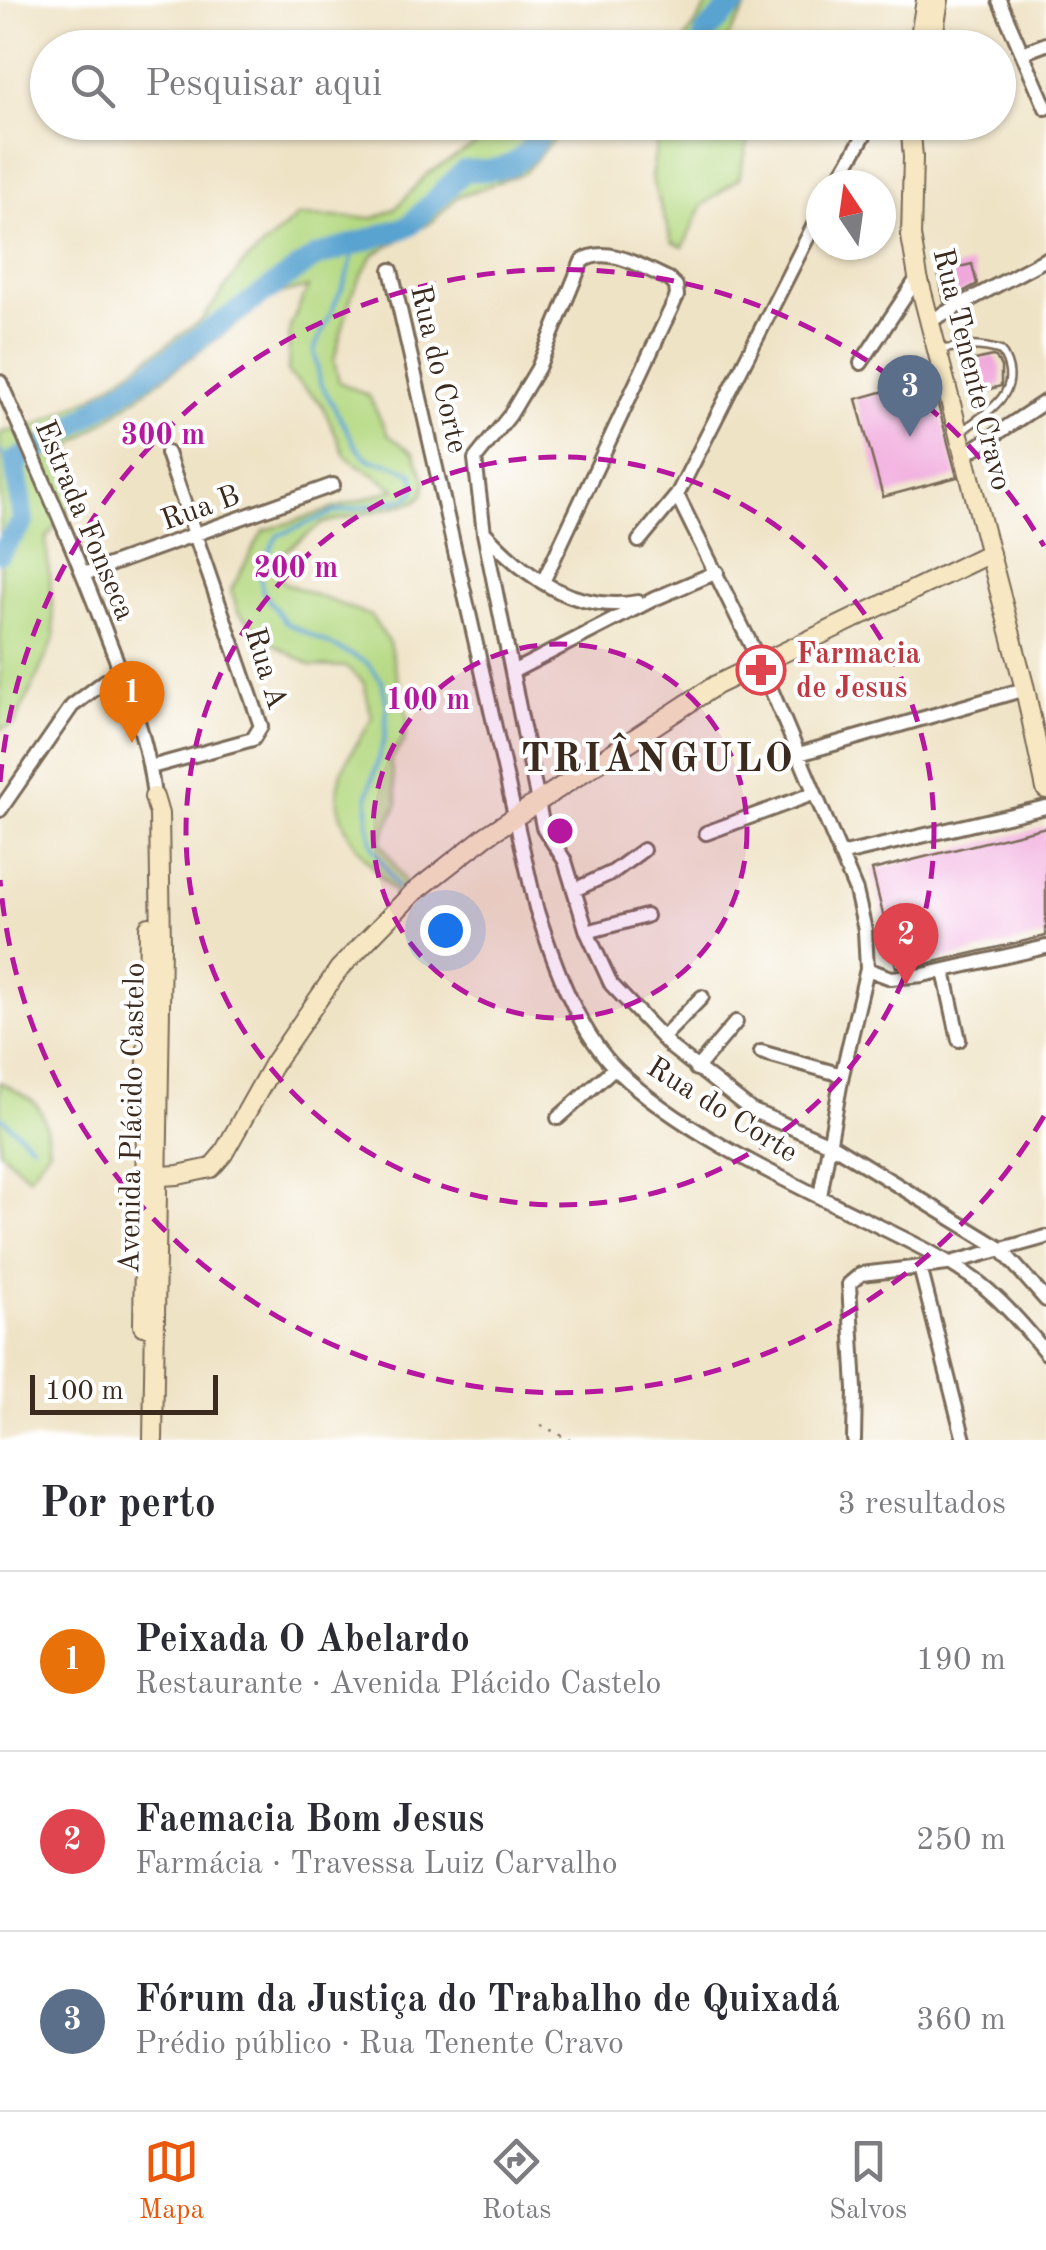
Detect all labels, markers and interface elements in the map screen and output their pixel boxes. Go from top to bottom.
search box [30,30,1016,140]
icon: search [65,58,120,113]
text: Pesquisar aqui [145,66,382,104]
north arrow [806,170,896,260]
street label: Rua Tenente Cravo [926,245,1016,494]
street label: Rua do Corte [404,283,472,456]
pin: 3 [878,354,942,437]
street label: Estrada Fonseca [29,416,140,625]
text: 300 m [121,421,205,451]
street label: Rua B [157,481,244,537]
text: 200 m [254,554,338,584]
street label: Rua A [239,624,292,713]
place label: Farmacia de Jesus [796,640,921,704]
pharmacy icon: Farmacia de Jesus [735,644,787,696]
pin: 1 [100,660,164,743]
text: 100 m [386,686,470,716]
district label: TRIÂNGULO [521,732,795,781]
centre of rings [542,813,578,849]
pin: 2 [874,902,938,985]
your location [420,905,471,956]
street label: Avenida Plácido Castelo [115,962,151,1274]
street label: Rua do Corte [641,1053,803,1169]
scale bar [30,1370,218,1414]
text: 100 m [45,1378,124,1406]
text: Por perto [40,1484,216,1526]
text: 3 resultados [838,1489,1006,1521]
text: Peixada O Abelardo [135,1622,470,1660]
text: 1 [63,1645,82,1677]
text: 190 m [916,1645,1006,1677]
text: Restaurante · Avenida Plácido Castelo [135,1669,661,1701]
text: Faemacia Bom Jesus [135,1802,484,1840]
text: 2 [63,1825,82,1857]
text: 250 m [916,1825,1006,1857]
text: Farmácia · Travessa Luiz Carvalho [135,1849,618,1881]
text: Fórum da Justiça do Trabalho de Quixadá [135,1982,840,2020]
text: 3 [63,2005,82,2037]
text: 360 m [916,2005,1006,2037]
text: Prédio público · Rua Tenente Cravo [135,2029,624,2061]
tab: Mapa [139,2134,204,2229]
tab: Rotas [482,2134,552,2229]
tab: Salvos [829,2134,907,2229]

